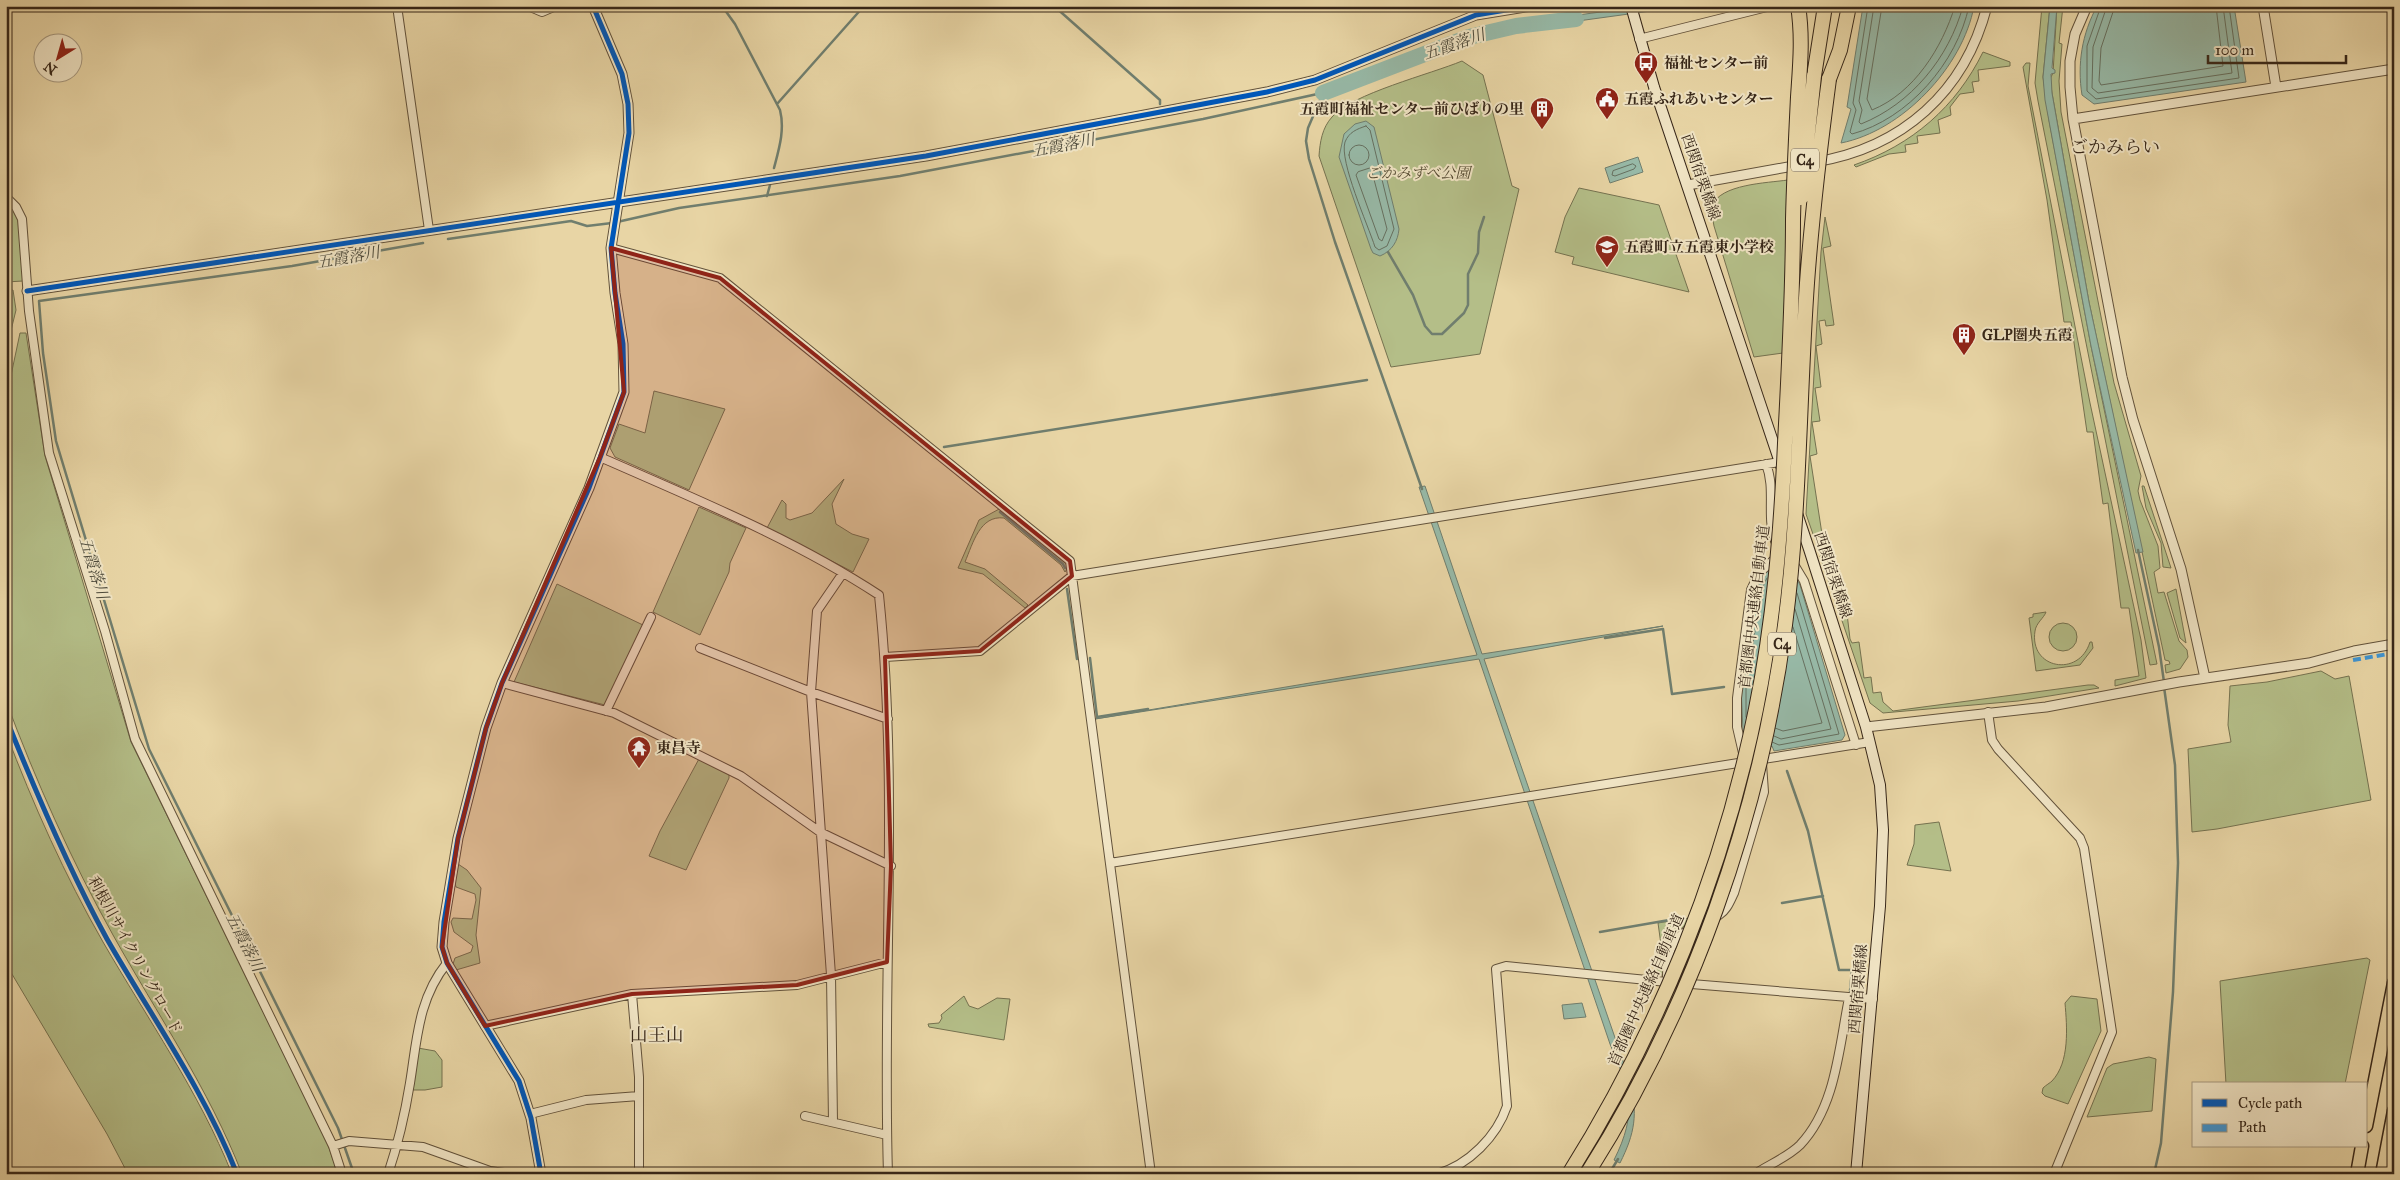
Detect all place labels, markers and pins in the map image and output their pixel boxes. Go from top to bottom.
bus stop icon: 福祉センター前 [1633,50,1659,84]
place label: 福祉センター前 [1664,54,1768,72]
public building icon: 五霞ふれあいセンター [1594,86,1620,120]
place label: 五霞ふれあいセンター [1624,90,1773,108]
building icon: 五霞町福祉センター前ひばりの里 [1529,96,1555,130]
place label: 五霞町福祉センター前ひばりの里 [1300,100,1524,118]
school or university icon: 五霞町立五霞東小学校 [1594,234,1620,268]
place label: 五霞町立五霞東小学校 [1624,238,1774,256]
building icon: GLP圏央五霞 [1951,322,1977,356]
place label: GLP圏央五霞 [1982,326,2073,344]
temple icon: 東昌寺 [626,735,652,769]
place label: 東昌寺 [656,739,701,757]

